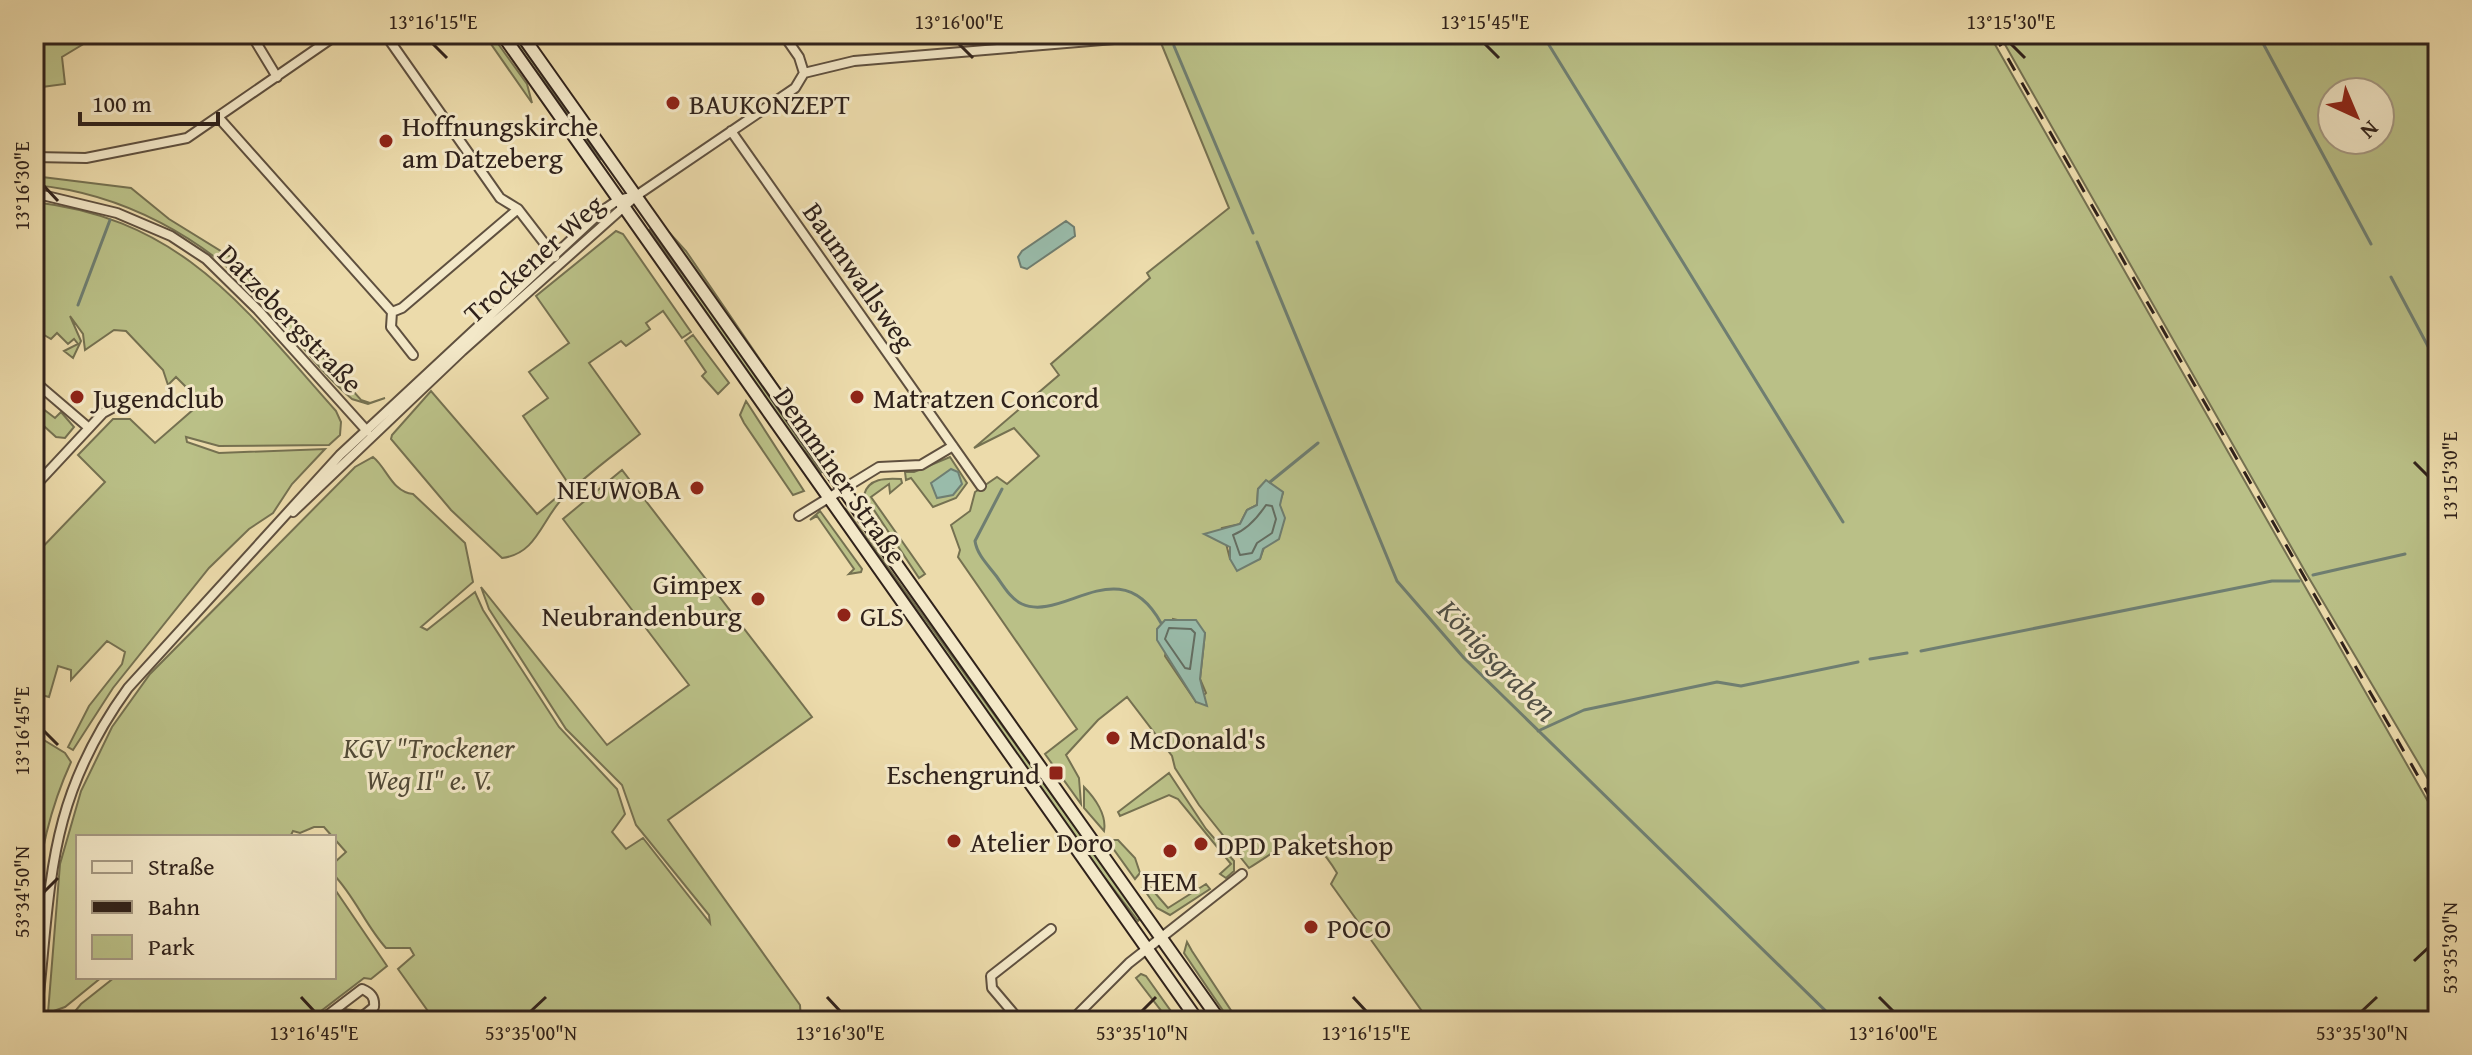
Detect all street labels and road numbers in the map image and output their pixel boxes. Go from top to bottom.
street label: Trockener Weg [454,184,612,332]
street label: Baumwallsweg [794,193,926,359]
street label: Datzebergstraße [209,234,373,402]
street label: Demminer Straße [765,378,917,572]

